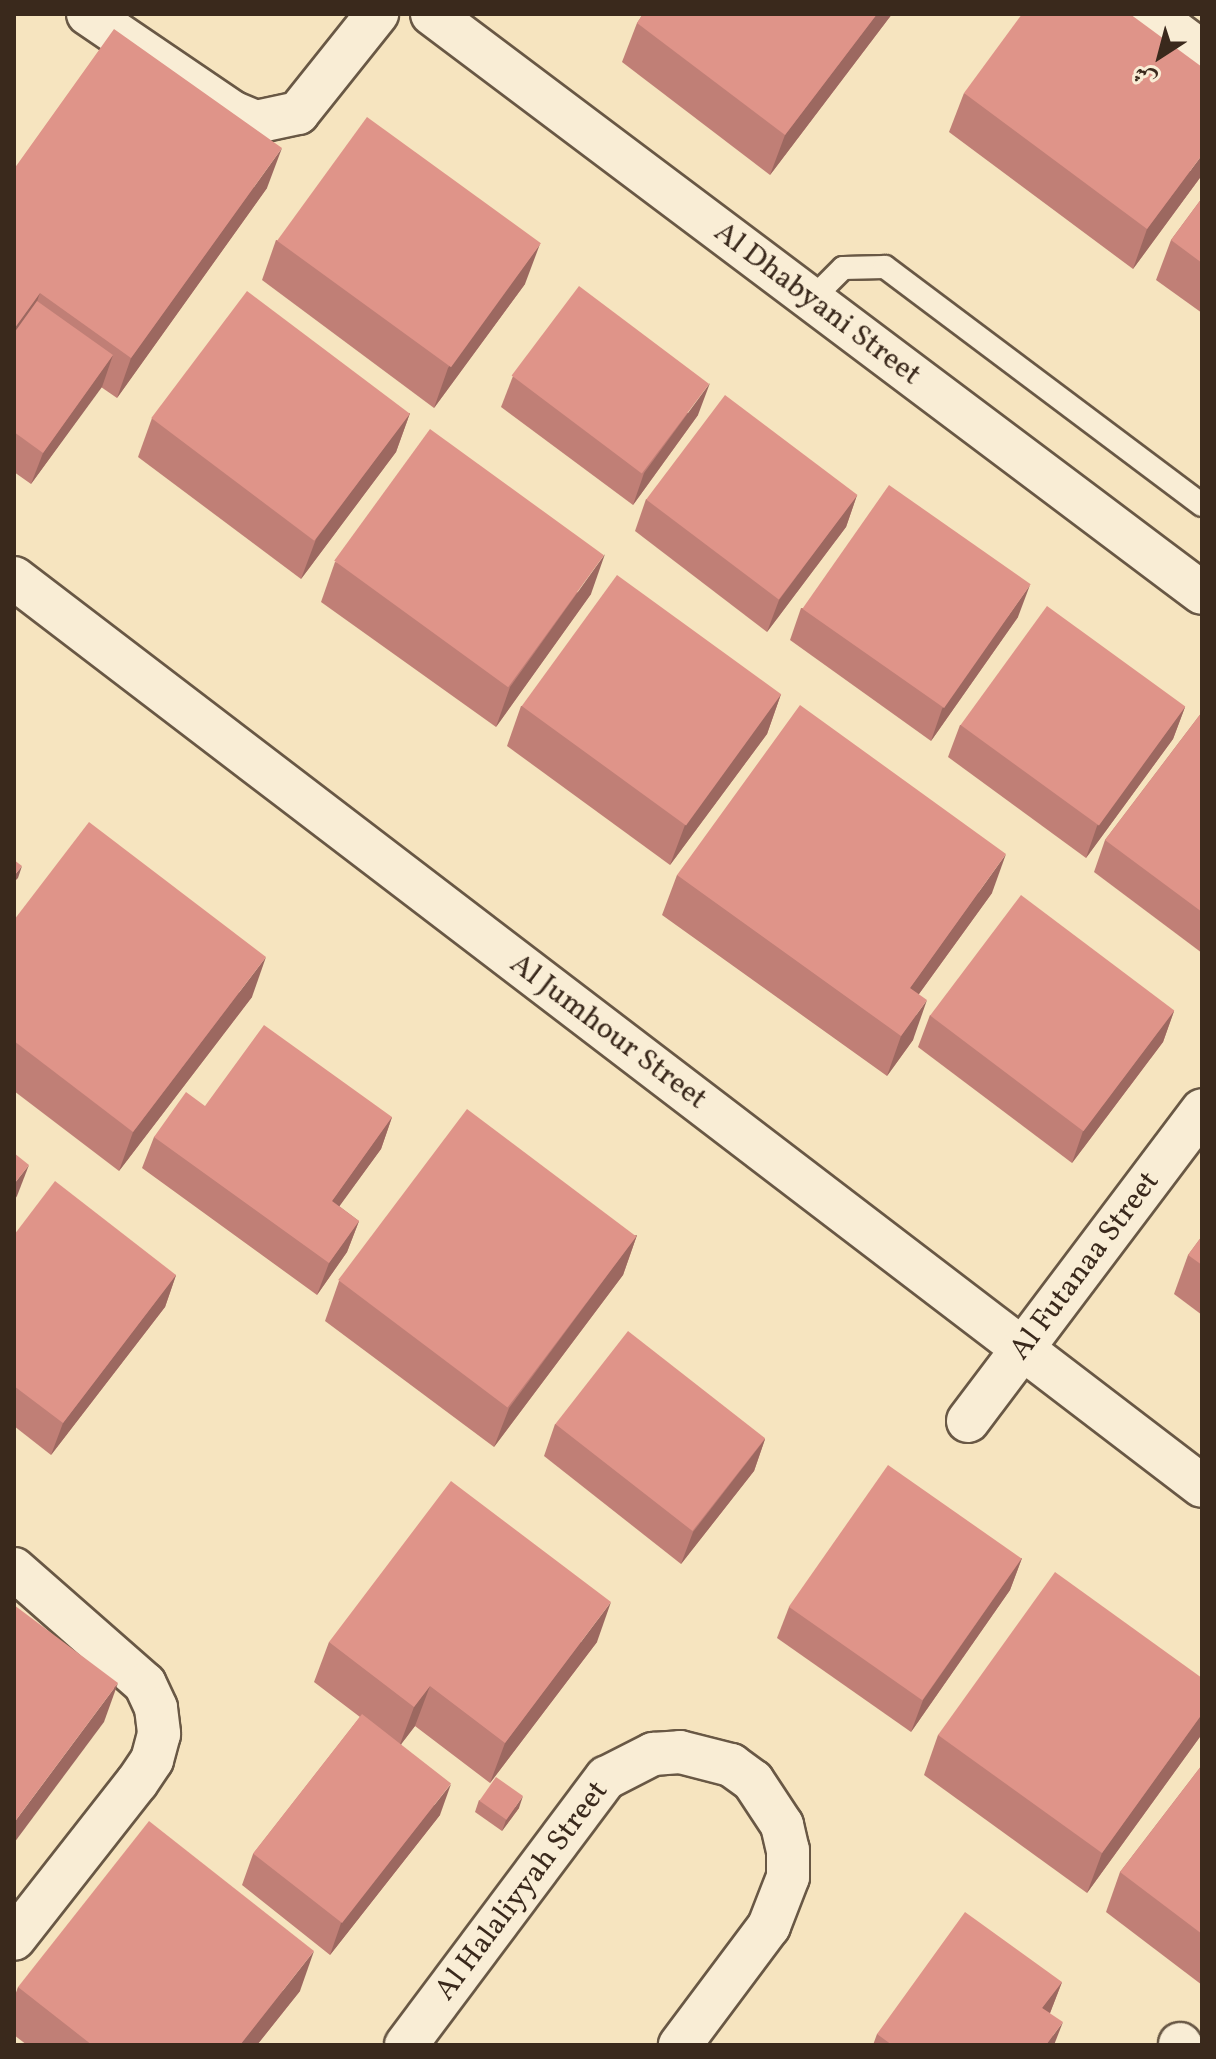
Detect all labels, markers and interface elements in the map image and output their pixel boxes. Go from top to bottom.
north arrow [1120,16,1200,96]
text: ش [1128,57,1164,95]
street label: Al Dhabyani Street [706,215,928,393]
street label: Al Jumhour Street [502,946,714,1118]
street label: Al Futanaa Street [1002,1165,1168,1367]
street label: Al Halaliyyah Street [428,1774,616,2008]

